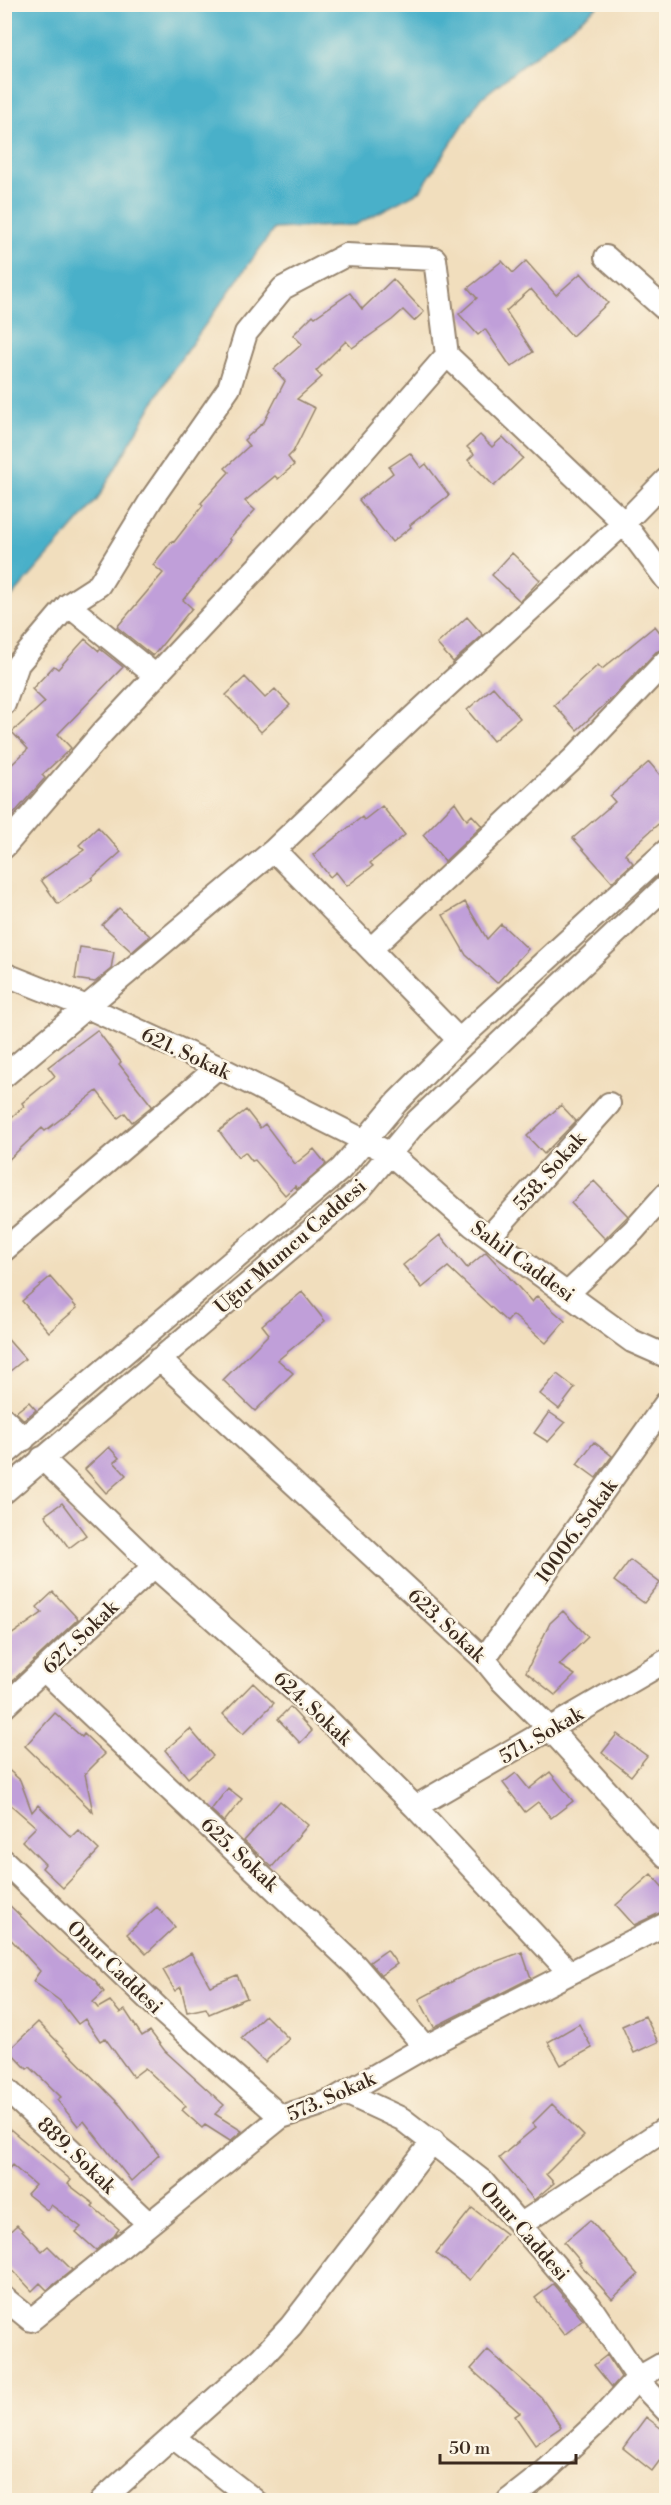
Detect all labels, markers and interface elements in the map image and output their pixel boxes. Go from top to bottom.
street label: 621. Sokak [137,1023,235,1087]
street label: 558. Sokak [508,1126,593,1217]
street label: Uğur Mumcu Caddesi [210,1174,372,1320]
street label: Sahil Caddesi [465,1216,579,1308]
street label: 10006. Sokak [531,1474,624,1589]
street label: 623. Sokak [402,1584,491,1670]
street label: 627. Sokak [38,1595,125,1680]
street label: 624. Sokak [267,1666,358,1753]
street label: 571. Sokak [495,1701,590,1770]
street label: 625. Sokak [195,1813,284,1899]
street label: Onur Caddesi [61,1916,167,2020]
street label: 573. Sokak [283,2066,381,2128]
street label: 889. Sokak [31,2112,122,2201]
street label: Onur Caddesi [474,2177,574,2287]
scale bar [440,2427,576,2465]
text: 50 m [449,2437,491,2460]

